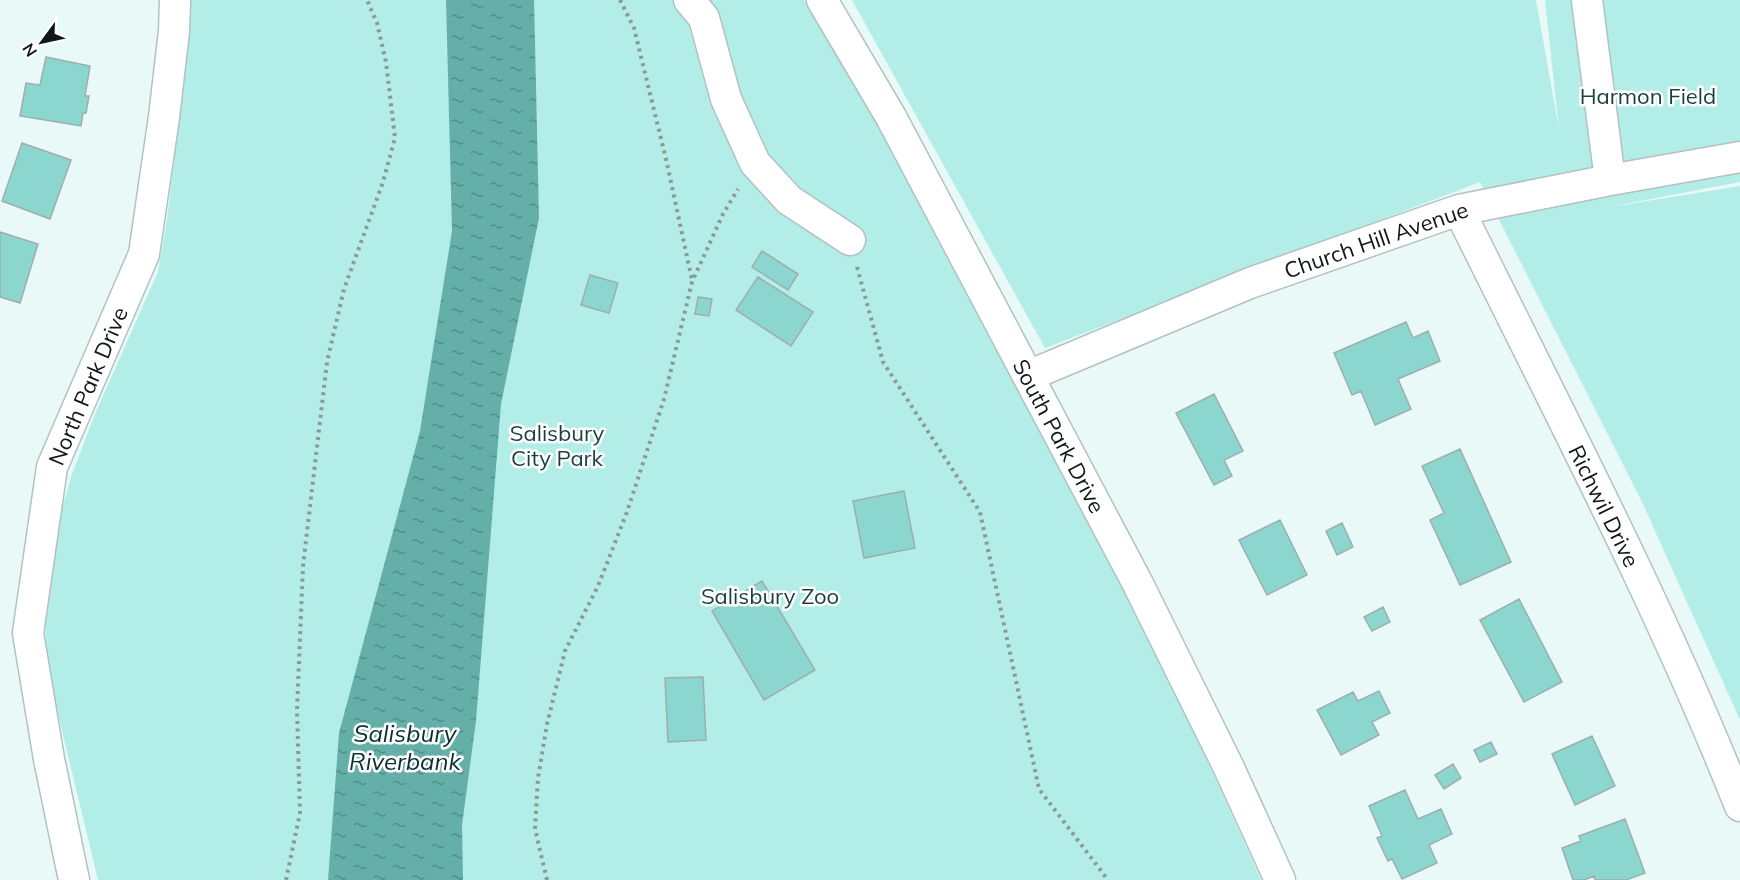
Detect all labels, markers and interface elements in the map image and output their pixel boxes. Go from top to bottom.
north arrow [12,12,72,72]
text: N [18,40,41,61]
park label: Harmon Field [1580,82,1716,110]
street label: Church Hill Avenue [1280,195,1472,285]
street label: North Park Drive [42,303,134,469]
street label: South Park Drive [1007,354,1111,518]
park label: Salisbury City Park [510,419,605,472]
street label: Richwil Drive [1562,440,1646,572]
park label: Salisbury Zoo [701,582,839,610]
water label: Salisbury Riverbank [349,718,462,776]

